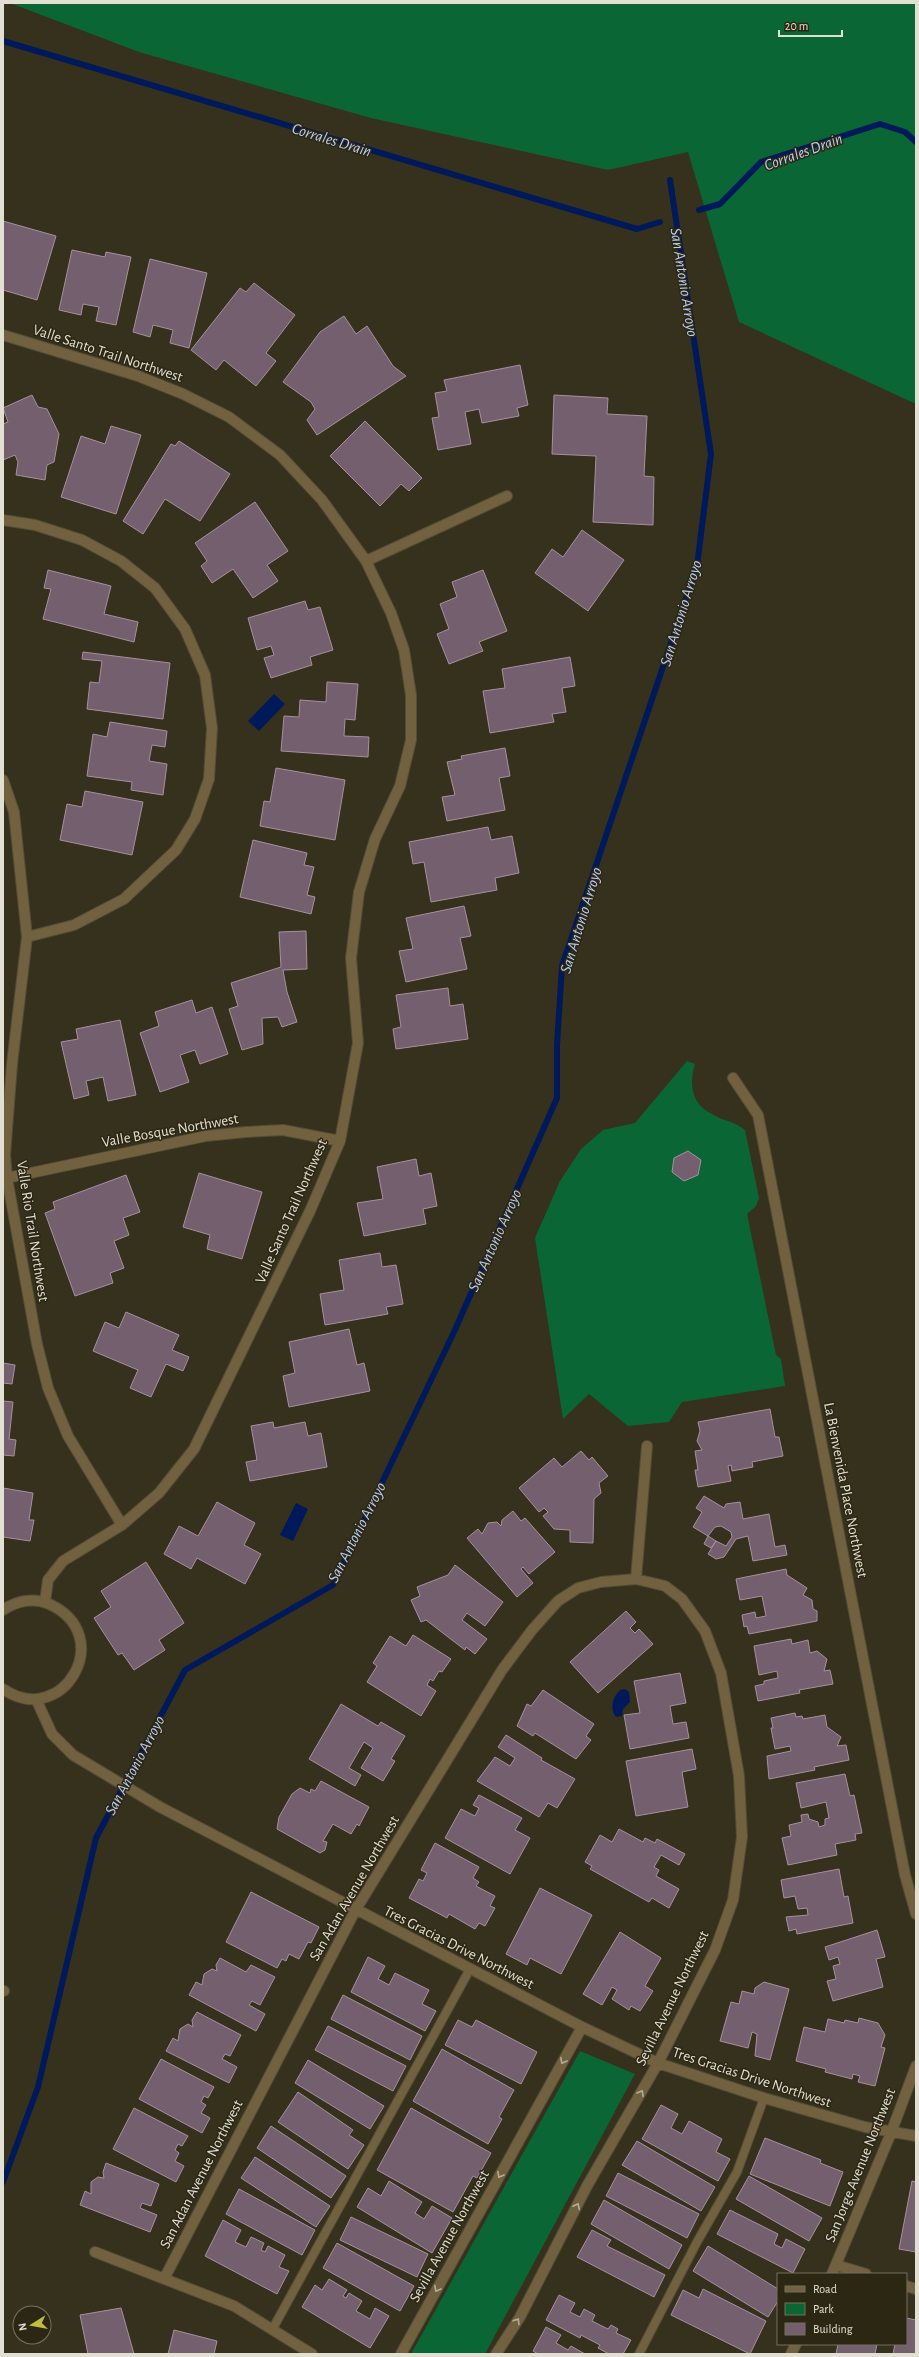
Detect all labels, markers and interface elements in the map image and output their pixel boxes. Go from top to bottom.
scale bar [779,12,842,38]
text: 20 m [785,20,808,32]
water label: Corrales Drain [290,120,373,160]
water label: Corrales Drain [762,130,845,174]
water label: San Antonio Arroyo [668,227,701,338]
street label: Valle Santo Trail Northwest [31,322,185,385]
water label: San Antonio Arroyo [657,558,705,668]
water label: San Antonio Arroyo [557,865,605,975]
street label: Valle Bosque Northwest [101,1111,240,1150]
street label: Valle Santo Trail Northwest [253,1137,330,1286]
street label: Valle Rio Trail Northwest [14,1160,51,1303]
water label: San Antonio Arroyo [465,1187,525,1294]
street label: La Bienvenida Place Northwest [821,1401,870,1579]
water label: San Antonio Arroyo [325,1479,389,1585]
water label: San Antonio Arroyo [102,1713,168,1818]
street label: San Adan Avenue Northwest [307,1813,402,1963]
street label: Tres Gracias Drive Northwest [381,1903,536,1992]
street label: Sevilla Avenue Northwest [633,1928,712,2068]
street label: Tres Gracias Drive Northwest [671,2045,833,2110]
one-way arrow [560,2057,567,2064]
street label: San Jorge Avenue Northwest [823,2086,898,2244]
one-way arrow [636,2090,643,2097]
street label: San Adan Avenue Northwest [157,2097,246,2251]
street label: Sevilla Avenue Northwest [407,2168,492,2305]
one-way arrow [497,2171,505,2178]
one-way arrow [572,2203,580,2210]
legend [777,2273,907,2345]
text: Road [813,2283,837,2295]
one-way arrow [435,2285,442,2292]
text: Park [813,2303,834,2315]
north arrow [12,2305,52,2345]
one-way arrow [512,2318,519,2325]
text: N [17,2322,29,2332]
text: Building [813,2323,853,2335]

